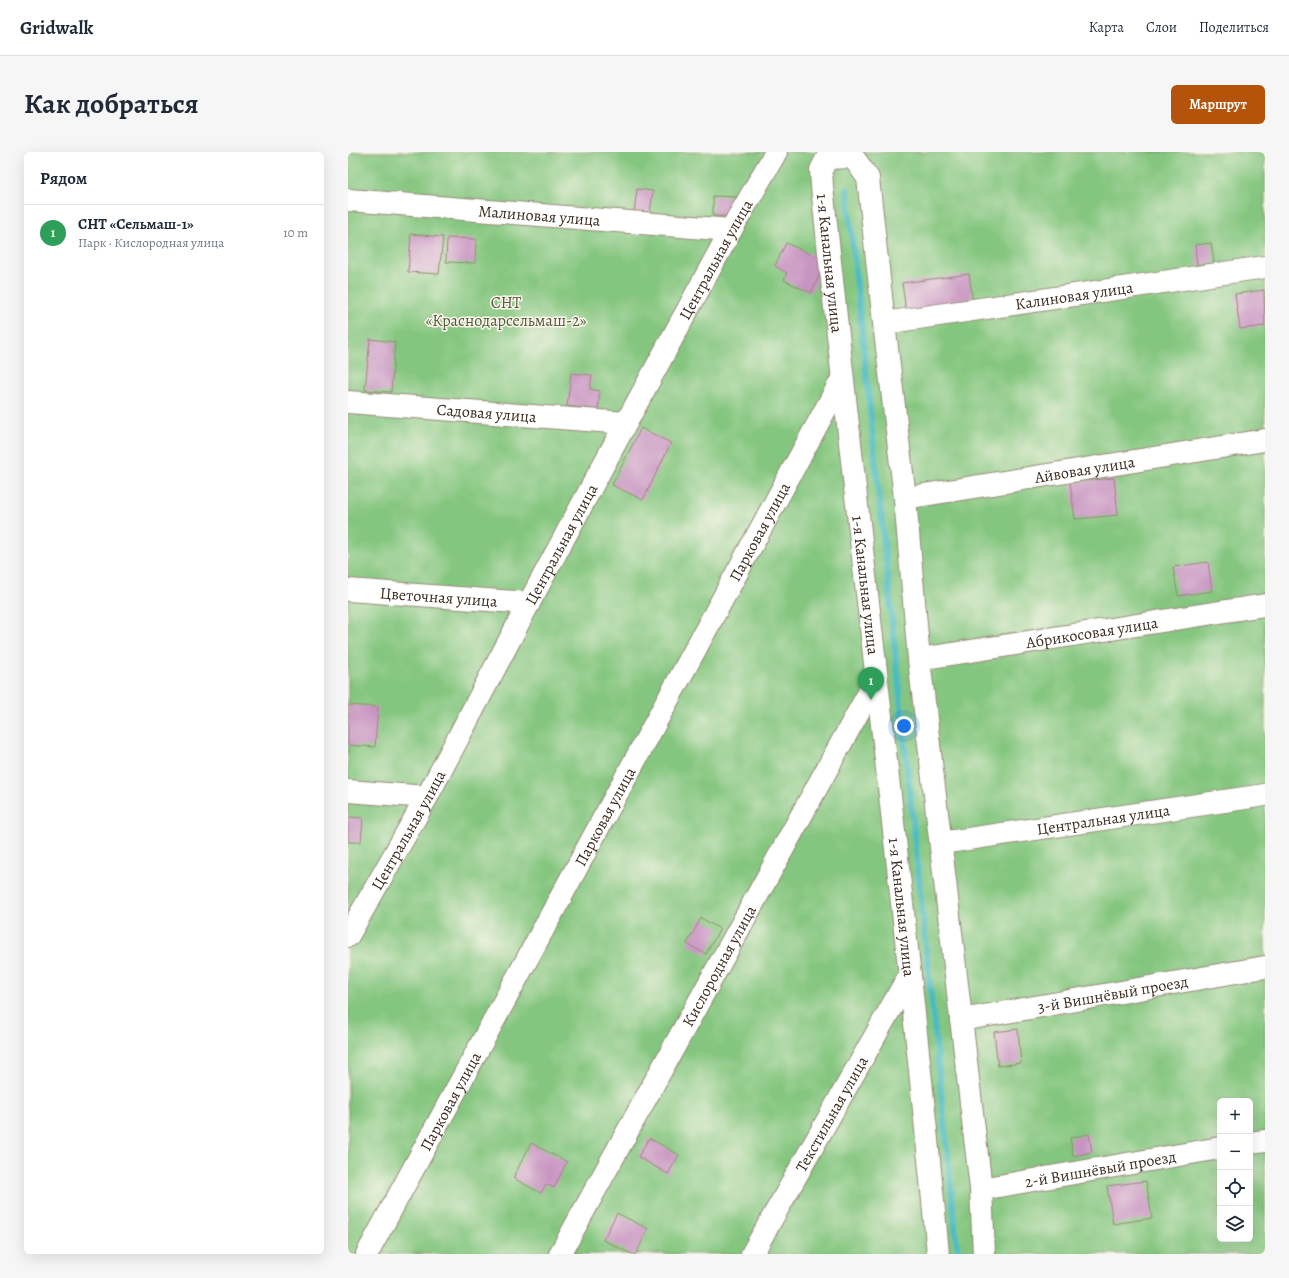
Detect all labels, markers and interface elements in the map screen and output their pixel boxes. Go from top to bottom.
text: Gridwalk [20,15,93,41]
text: Карта [1089,18,1124,37]
text: Слои [1146,18,1177,37]
text: Поделиться [1199,18,1269,37]
text: Как добраться [24,85,199,123]
button: Маршрут [1171,85,1265,124]
text: Рядом [40,167,87,190]
street label: 1-я Канальная улица [811,193,848,335]
street label: Центральная улица [674,195,759,324]
street label: Малиновая улица [477,200,602,232]
text: СНТ «Сельмаш-1» [78,214,194,234]
text: 1 [51,224,55,241]
text: 10 m [283,224,308,241]
text: Парк · Кислородная улица [78,234,224,251]
street label: Калиновая улица [1014,276,1135,316]
park label: СНТ «Краснодарсельмаш-2» [425,292,587,332]
street label: Садовая улица [436,399,538,428]
street label: Айвовая улица [1032,451,1137,489]
street label: Парковая улица [724,478,796,586]
street label: Центральная улица [520,480,603,609]
street label: 1-я Канальная улица [846,515,884,657]
street label: Цветочная улица [379,582,499,613]
street label: Абрикосовая улица [1024,612,1160,654]
pin: 1 [858,667,884,700]
your location [894,716,914,736]
street label: Парковая улица [570,763,642,870]
street label: Центральная улица [366,766,452,894]
street label: Центральная улица [1035,799,1172,841]
street label: 1-я Канальная улица [883,837,920,978]
street label: Кислородная улица [677,901,762,1031]
street label: 3-й Вишнёвый проезд [1036,971,1190,1018]
street label: Парковая улица [415,1048,487,1155]
street label: Текстильная улица [790,1052,874,1176]
map controls [1217,1098,1253,1242]
button: + [1217,1098,1253,1134]
button: − [1217,1134,1253,1170]
street label: 2-й Вишнёвый проезд [1023,1146,1178,1193]
button: locate [1217,1170,1253,1206]
button: layers [1217,1206,1253,1242]

